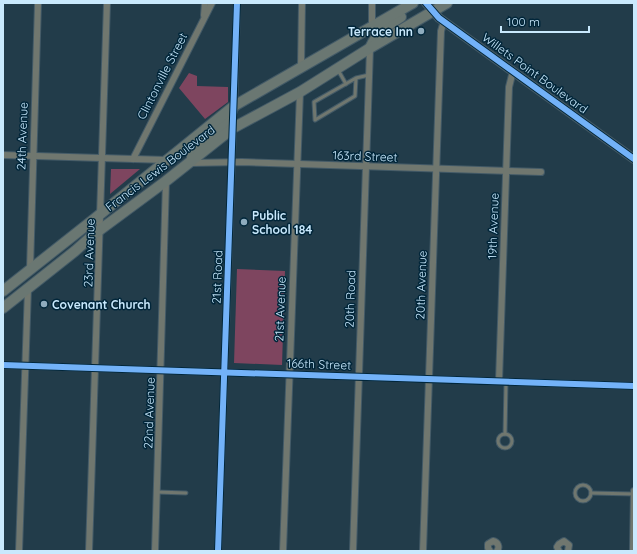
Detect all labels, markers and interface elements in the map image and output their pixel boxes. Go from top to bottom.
scale bar [501,8,589,34]
text: 100 m [507,14,540,29]
place label: Terrace Inn [348,24,413,39]
marker: Terrace Inn [416,26,426,36]
street label: Clintonville Street [134,30,190,122]
street label: Willets Point Boulevard [479,30,591,116]
street label: 24th Avenue [13,102,31,170]
street label: Francis Lewis Boulevard [102,122,218,214]
street label: 163rd Street [332,147,398,165]
street label: 19th Avenue [484,192,502,259]
place label: Public School 184 [252,208,312,237]
marker: Public School 184 [239,217,249,227]
street label: 23rd Avenue [80,218,98,288]
street label: 21st Road [209,250,225,304]
street label: 20th Avenue [412,250,430,320]
street label: 20th Road [341,270,359,328]
street label: 21st Avenue [271,276,289,342]
place label: Covenant Church [52,297,151,312]
marker: Covenant Church [39,299,49,309]
street label: 166th Street [287,355,351,373]
street label: 22nd Avenue [140,377,158,449]

